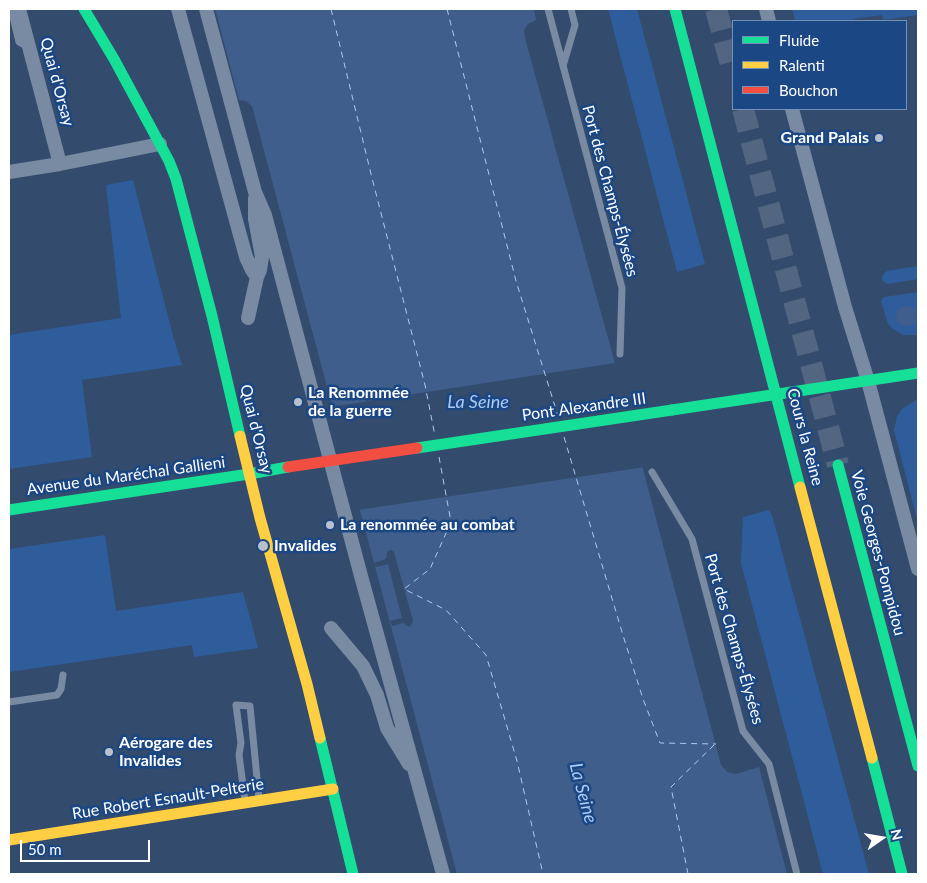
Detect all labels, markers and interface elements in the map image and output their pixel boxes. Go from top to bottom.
legend [732,20,907,110]
text: Fluide [779,31,819,49]
street label: Quai d'Orsay [36,36,78,128]
text: Ralenti [779,56,825,74]
text: Bouchon [779,81,838,99]
street label: Port des Champs-Élysées [578,103,642,279]
place label: Grand Palais [781,128,869,148]
marker: Grand Palais [873,132,885,144]
street label: Quai d'Orsay [236,382,276,476]
place label: La Renommée de la guerre [308,383,409,421]
street label: Cours la Reine [783,386,827,488]
street label: Pont Alexandre III [521,389,647,425]
water label: La Seine [447,391,509,413]
marker: La Renommée de la guerre [292,396,304,408]
street label: Avenue du Maréchal Gallieni [26,453,226,499]
street label: Voie Georges-Pompidou [847,468,909,638]
place label: La renommée au combat [340,515,515,535]
marker: La renommée au combat [324,519,336,531]
place label: Invalides [274,536,337,556]
marker: Invalides [256,539,270,553]
street label: Port des Champs-Élysées [700,551,768,727]
place label: Aérogare des Invalides [119,733,213,771]
marker: Aérogare des Invalides [103,746,115,758]
water label: La Seine [565,760,601,826]
street label: Rue Robert Esnault-Pelterie [71,774,265,824]
north arrow [857,813,907,863]
text: N [888,827,907,842]
scale bar [22,830,152,862]
text: 50 m [28,840,62,858]

